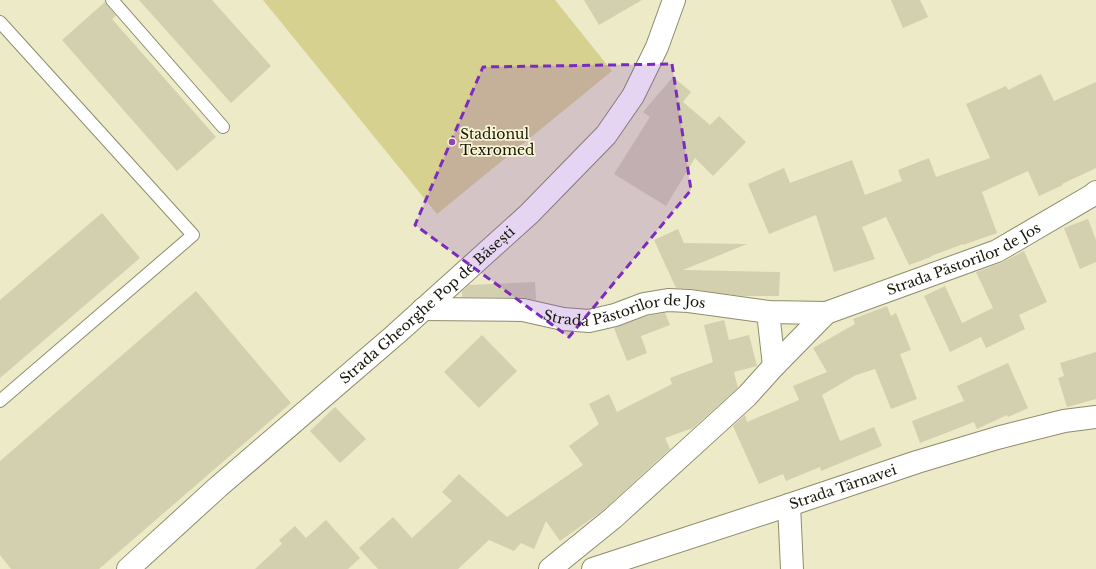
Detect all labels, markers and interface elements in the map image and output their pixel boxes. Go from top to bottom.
place label: Stadionul Texromed [460,125,535,159]
marker: Stadionul Texromed [447,137,457,147]
street label: Strada Păstorilor de Jos [884,218,1044,299]
street label: Strada Gheorghe Pop de Băsești [336,222,519,388]
street label: Strada Păstorilor de Jos [542,291,707,330]
street label: Strada Târnavei [787,460,899,513]

